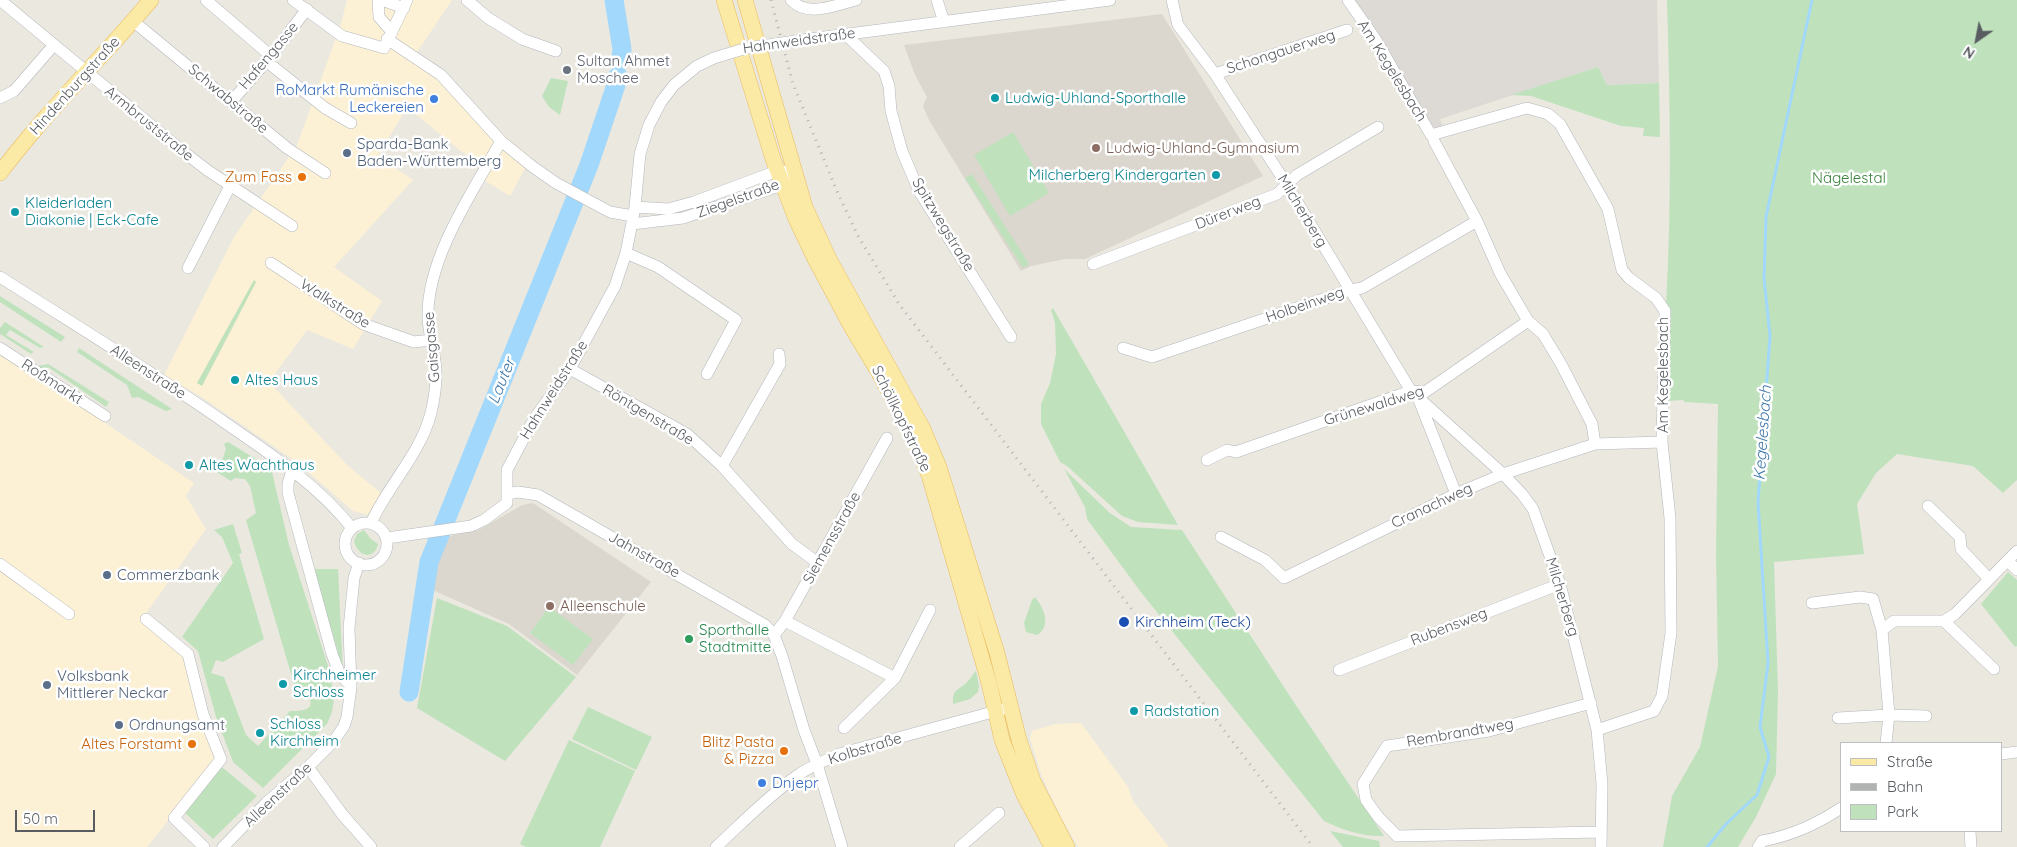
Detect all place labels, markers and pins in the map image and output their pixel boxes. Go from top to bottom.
place label: Sultan Ahmet Moschee [577,52,670,87]
marker: Sultan Ahmet Moschee [561,64,573,76]
place label: RoMarkt Rumänische Leckereien [276,81,424,116]
place label: Ludwig-Uhland-Sporthalle [1005,89,1186,107]
marker: Ludwig-Uhland-Sporthalle [989,92,1001,104]
marker: RoMarkt Rumänische Leckereien [428,93,440,105]
place label: Sparda-Bank Baden-Württemberg [357,135,501,170]
place label: Ludwig-Uhland-Gymnasium [1106,139,1300,157]
marker: Ludwig-Uhland-Gymnasium [1090,142,1102,154]
marker: Sparda-Bank Baden-Württemberg [341,147,353,159]
place label: Milcherberg Kindergarten [1029,166,1206,184]
place label: Zum Fass [225,168,292,186]
marker: Milcherberg Kindergarten [1210,169,1222,181]
marker: Zum Fass [296,171,308,183]
place label: Kleiderladen Diakonie | Eck-Cafe [25,194,159,229]
marker: Kleiderladen Diakonie | Eck-Cafe [9,206,21,218]
place label: Altes Haus [245,371,318,389]
marker: Altes Haus [229,374,241,386]
place label: Altes Wachthaus [199,456,315,474]
marker: Altes Wachthaus [183,459,195,471]
place label: Commerzbank [117,566,220,584]
marker: Commerzbank [101,569,113,581]
place label: Alleenschule [560,597,646,615]
marker: Alleenschule [544,600,556,612]
place label: Kirchheim (Teck) [1135,613,1251,631]
marker: Kirchheim (Teck) [1117,615,1131,629]
place label: Sporthalle Stadtmitte [699,621,771,656]
marker: Sporthalle Stadtmitte [683,633,695,645]
place label: Kirchheimer Schloss [293,666,376,701]
place label: Volksbank Mittlerer Neckar [57,667,168,702]
marker: Kirchheimer Schloss [277,678,289,690]
marker: Volksbank Mittlerer Neckar [41,679,53,691]
place label: Radstation [1144,702,1220,720]
marker: Radstation [1128,705,1140,717]
place label: Schloss Kirchheim [270,715,339,750]
place label: Ordnungsamt [129,716,225,734]
marker: Ordnungsamt [113,719,125,731]
marker: Schloss Kirchheim [254,727,266,739]
place label: Blitz Pasta & Pizza [702,733,774,768]
place label: Altes Forstamt [81,735,182,753]
marker: Altes Forstamt [186,738,198,750]
marker: Blitz Pasta & Pizza [778,745,790,757]
place label: Dnjepr [772,774,819,792]
marker: Dnjepr [756,777,768,789]

